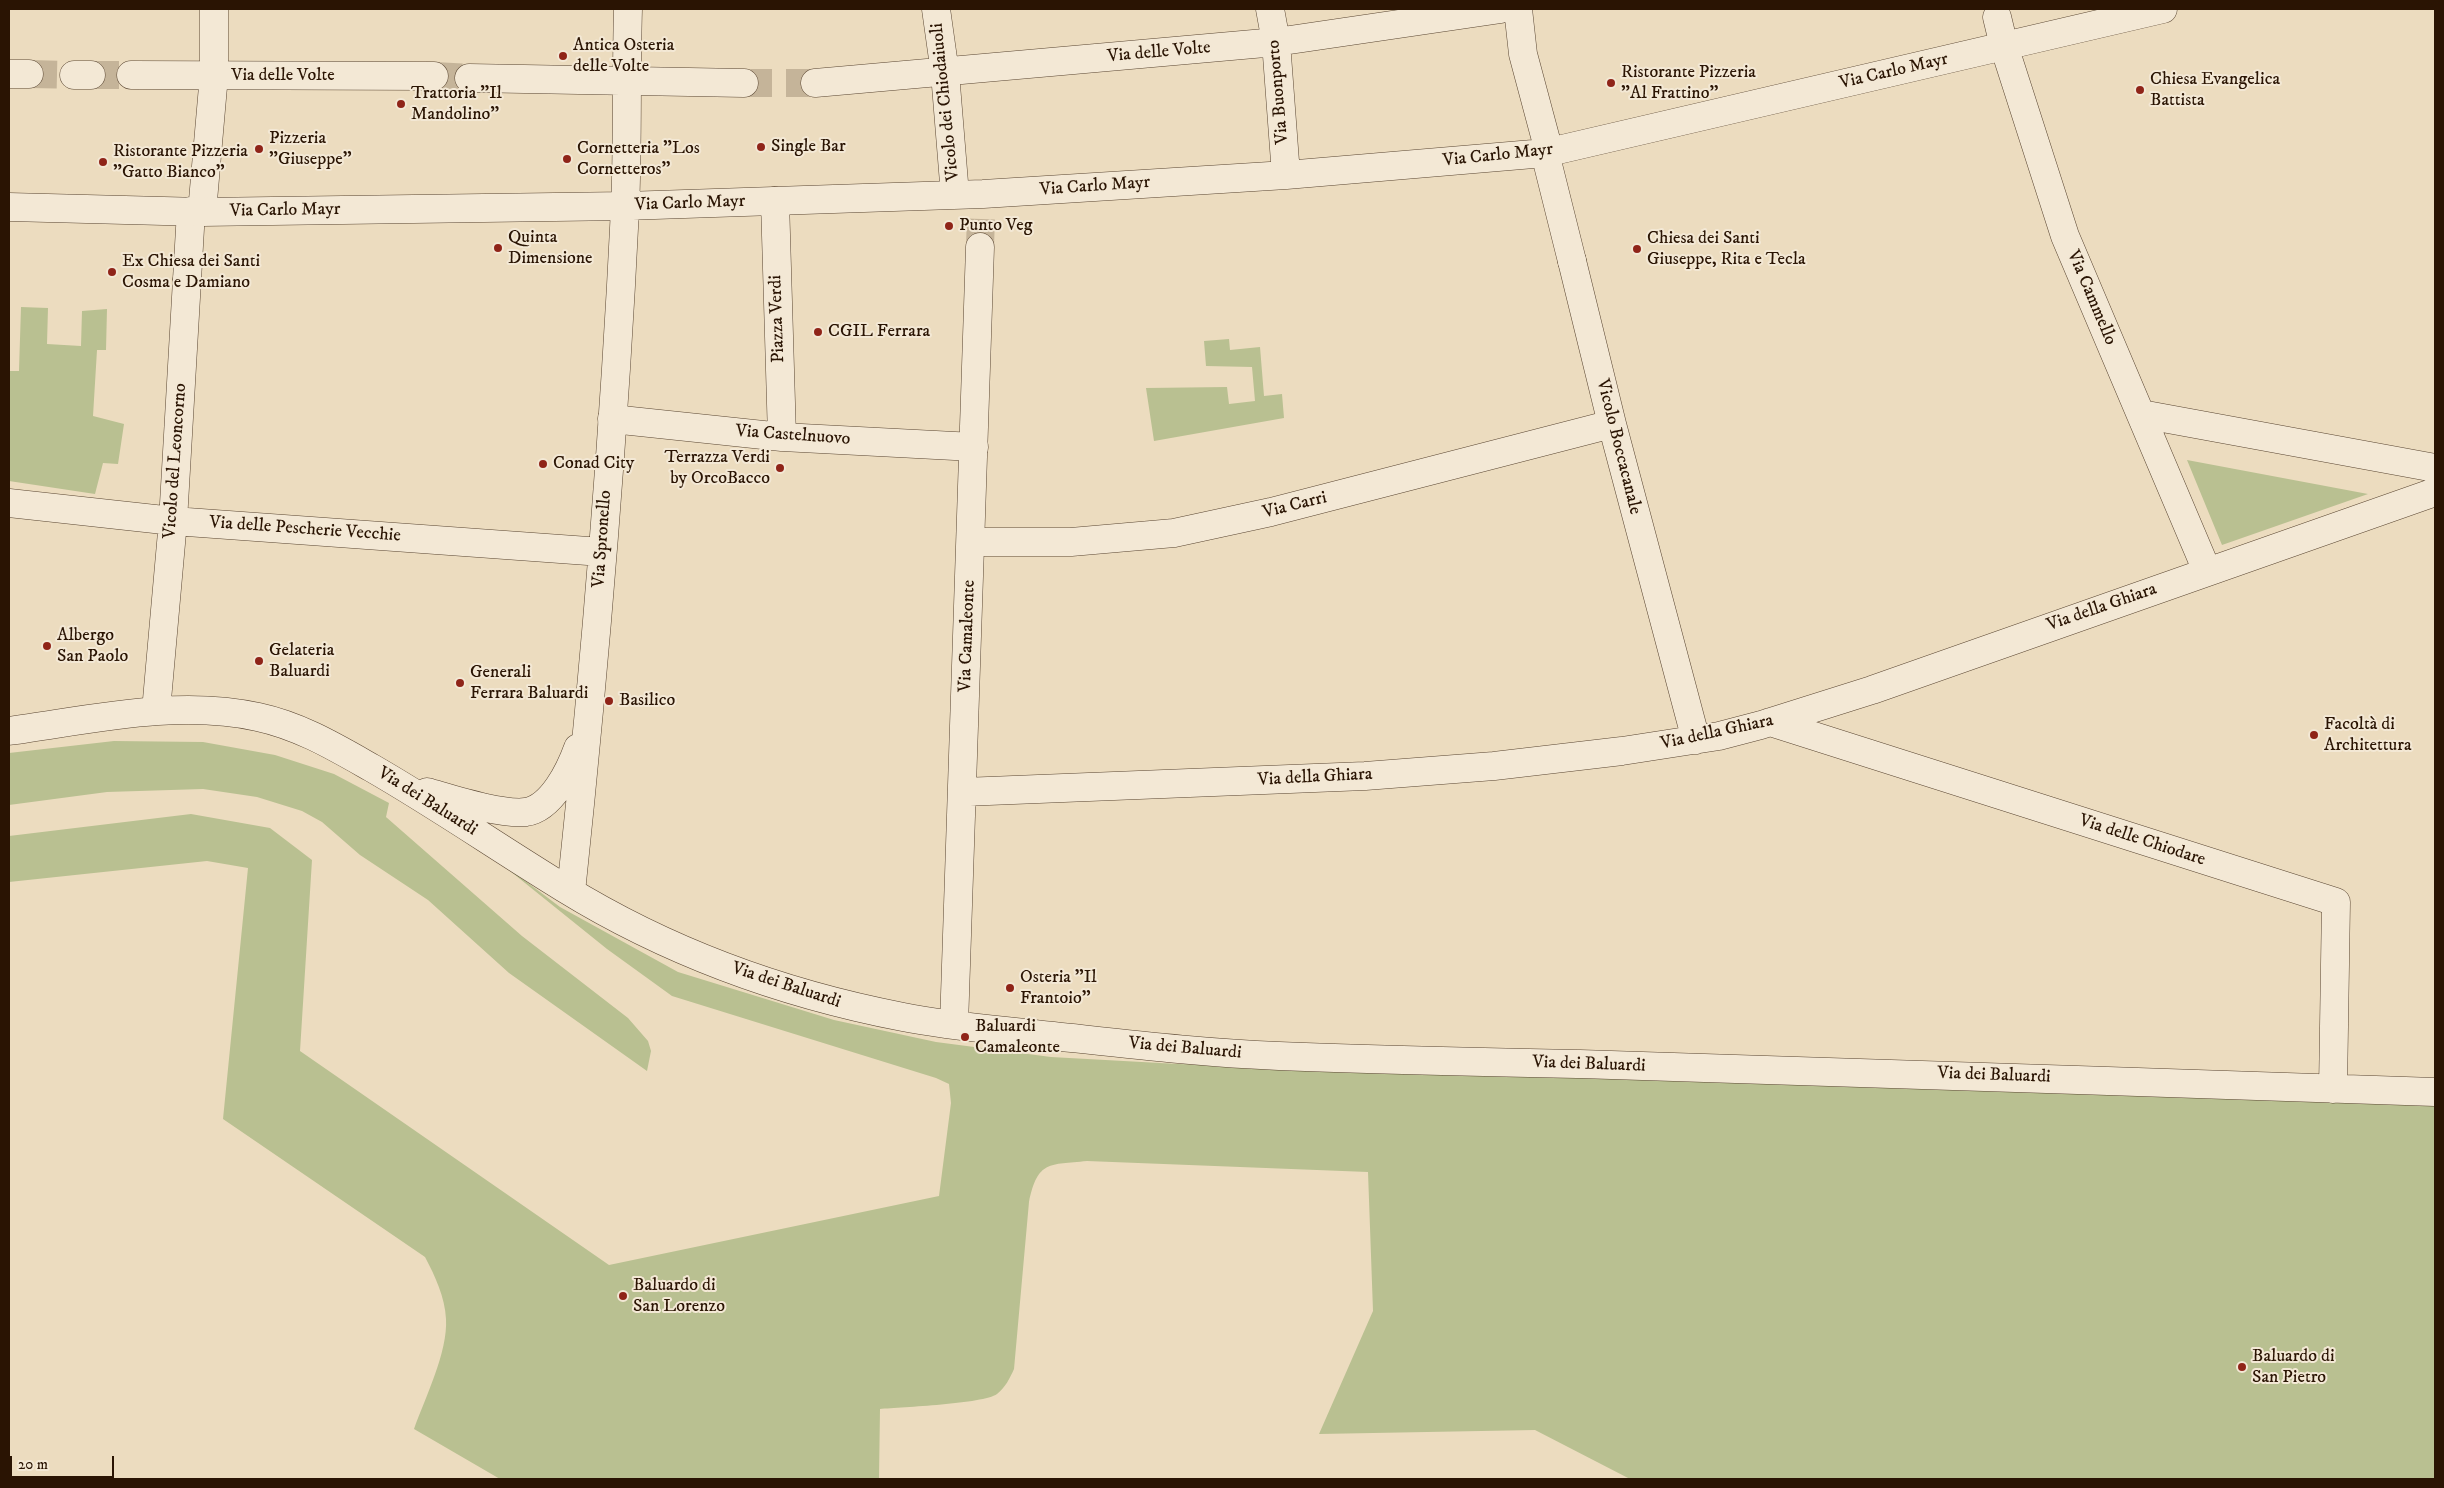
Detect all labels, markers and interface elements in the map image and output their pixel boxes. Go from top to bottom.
street label: Vicolo dei Chiodaiuoli [927,22,965,182]
place label: Antica Osteria delle Volte [573,35,674,78]
street label: Via delle Volte [1106,38,1212,68]
street label: Via Buonporto [1264,39,1294,145]
street label: Via Carlo Mayr [1838,49,1950,95]
marker: Antica Osteria delle Volte [557,50,569,62]
place label: Ristorante Pizzeria "Al Frattino" [1621,62,1756,104]
street label: Via delle Volte [231,65,335,87]
place label: Chiesa Evangelica Battista [2150,69,2280,112]
marker: Ristorante Pizzeria "Al Frattino" [1605,77,1617,89]
place label: Trattoria "Il Mandolino" [411,83,502,126]
marker: Chiesa Evangelica Battista [2134,84,2146,96]
marker: Trattoria "Il Mandolino" [395,98,407,110]
place label: Pizzeria "Giuseppe" [269,128,352,170]
place label: Single Bar [771,136,846,158]
place label: Cornetteria "Los Cornetteros" [577,138,700,180]
street label: Via Carlo Mayr [1442,139,1554,173]
place label: Ristorante Pizzeria "Gatto Bianco" [113,141,248,183]
marker: Single Bar [755,141,767,153]
marker: Pizzeria "Giuseppe" [253,143,265,155]
marker: Cornetteria "Los Cornetteros" [561,153,573,165]
marker: Ristorante Pizzeria "Gatto Bianco" [97,156,109,168]
street label: Via Carlo Mayr [1039,172,1151,202]
street label: Via Carlo Mayr [634,191,746,217]
street label: Via Carlo Mayr [229,199,341,223]
place label: Punto Veg [959,215,1032,237]
marker: Punto Veg [943,220,955,232]
place label: Quinta Dimensione [508,227,593,270]
place label: Chiesa dei Santi Giuseppe, Rita e Tecla [1647,228,1806,270]
marker: Quinta Dimensione [492,242,504,254]
marker: Chiesa dei Santi Giuseppe, Rita e Tecla [1631,243,1643,255]
street label: Via Cammello [2061,247,2121,349]
place label: Ex Chiesa dei Santi Cosma e Damiano [122,251,260,294]
marker: Ex Chiesa dei Santi Cosma e Damiano [106,266,118,278]
street label: Piazza Verdi [766,275,790,363]
place label: CGIL Ferrara [828,321,930,343]
marker: CGIL Ferrara [812,326,824,338]
street label: Vicolo Boccacanale [1591,377,1645,517]
street label: Vicolo del Leoncorno [160,383,192,539]
street label: Via Castelnuovo [735,421,851,451]
place label: Terrazza Verdi by OrcoBacco [664,447,770,489]
place label: Conad City [553,453,634,475]
marker: Conad City [537,458,549,470]
marker: Terrazza Verdi by OrcoBacco [774,462,786,474]
street label: Via Carri [1261,488,1329,524]
street label: Via Spronello [589,490,617,588]
street label: Via delle Pescherie Vecchie [209,513,401,547]
street label: Via della Ghiara [2044,579,2160,637]
street label: Via Camaleonte [955,580,981,692]
place label: Albergo San Paolo [57,625,128,668]
marker: Albergo San Paolo [41,640,53,652]
place label: Gelateria Baluardi [269,640,334,682]
marker: Gelateria Baluardi [253,655,265,667]
place label: Generali Ferrara Baluardi [470,662,588,704]
marker: Generali Ferrara Baluardi [454,677,466,689]
place label: Basilico [619,690,675,712]
marker: Basilico [603,695,615,707]
street label: Via della Ghiara [1659,711,1775,755]
place label: Facoltà di Architettura [2324,714,2412,756]
marker: Facoltà di Architettura [2308,729,2320,741]
street label: Via dei Baluardi [373,763,481,841]
street label: Via della Ghiara [1257,764,1373,792]
street label: Via delle Chiodare [2076,810,2208,872]
street label: Via dei Baluardi [729,958,843,1014]
place label: Osteria "Il Frantoio" [1020,967,1097,1010]
marker: Osteria "Il Frantoio" [1004,982,1016,994]
place label: Baluardi Camaleonte [975,1016,1060,1058]
marker: Baluardi Camaleonte [959,1031,971,1043]
street label: Via dei Baluardi [1128,1033,1242,1065]
street label: Via dei Baluardi [1532,1052,1646,1078]
street label: Via dei Baluardi [1937,1063,2051,1089]
place label: Baluardo di San Lorenzo [633,1275,725,1318]
marker: Baluardo di San Lorenzo [617,1290,629,1302]
place label: Baluardo di San Pietro [2252,1346,2335,1388]
marker: Baluardo di San Pietro [2236,1361,2248,1373]
scale bar [12,1446,116,1478]
text: 20 m [18,1455,48,1474]

